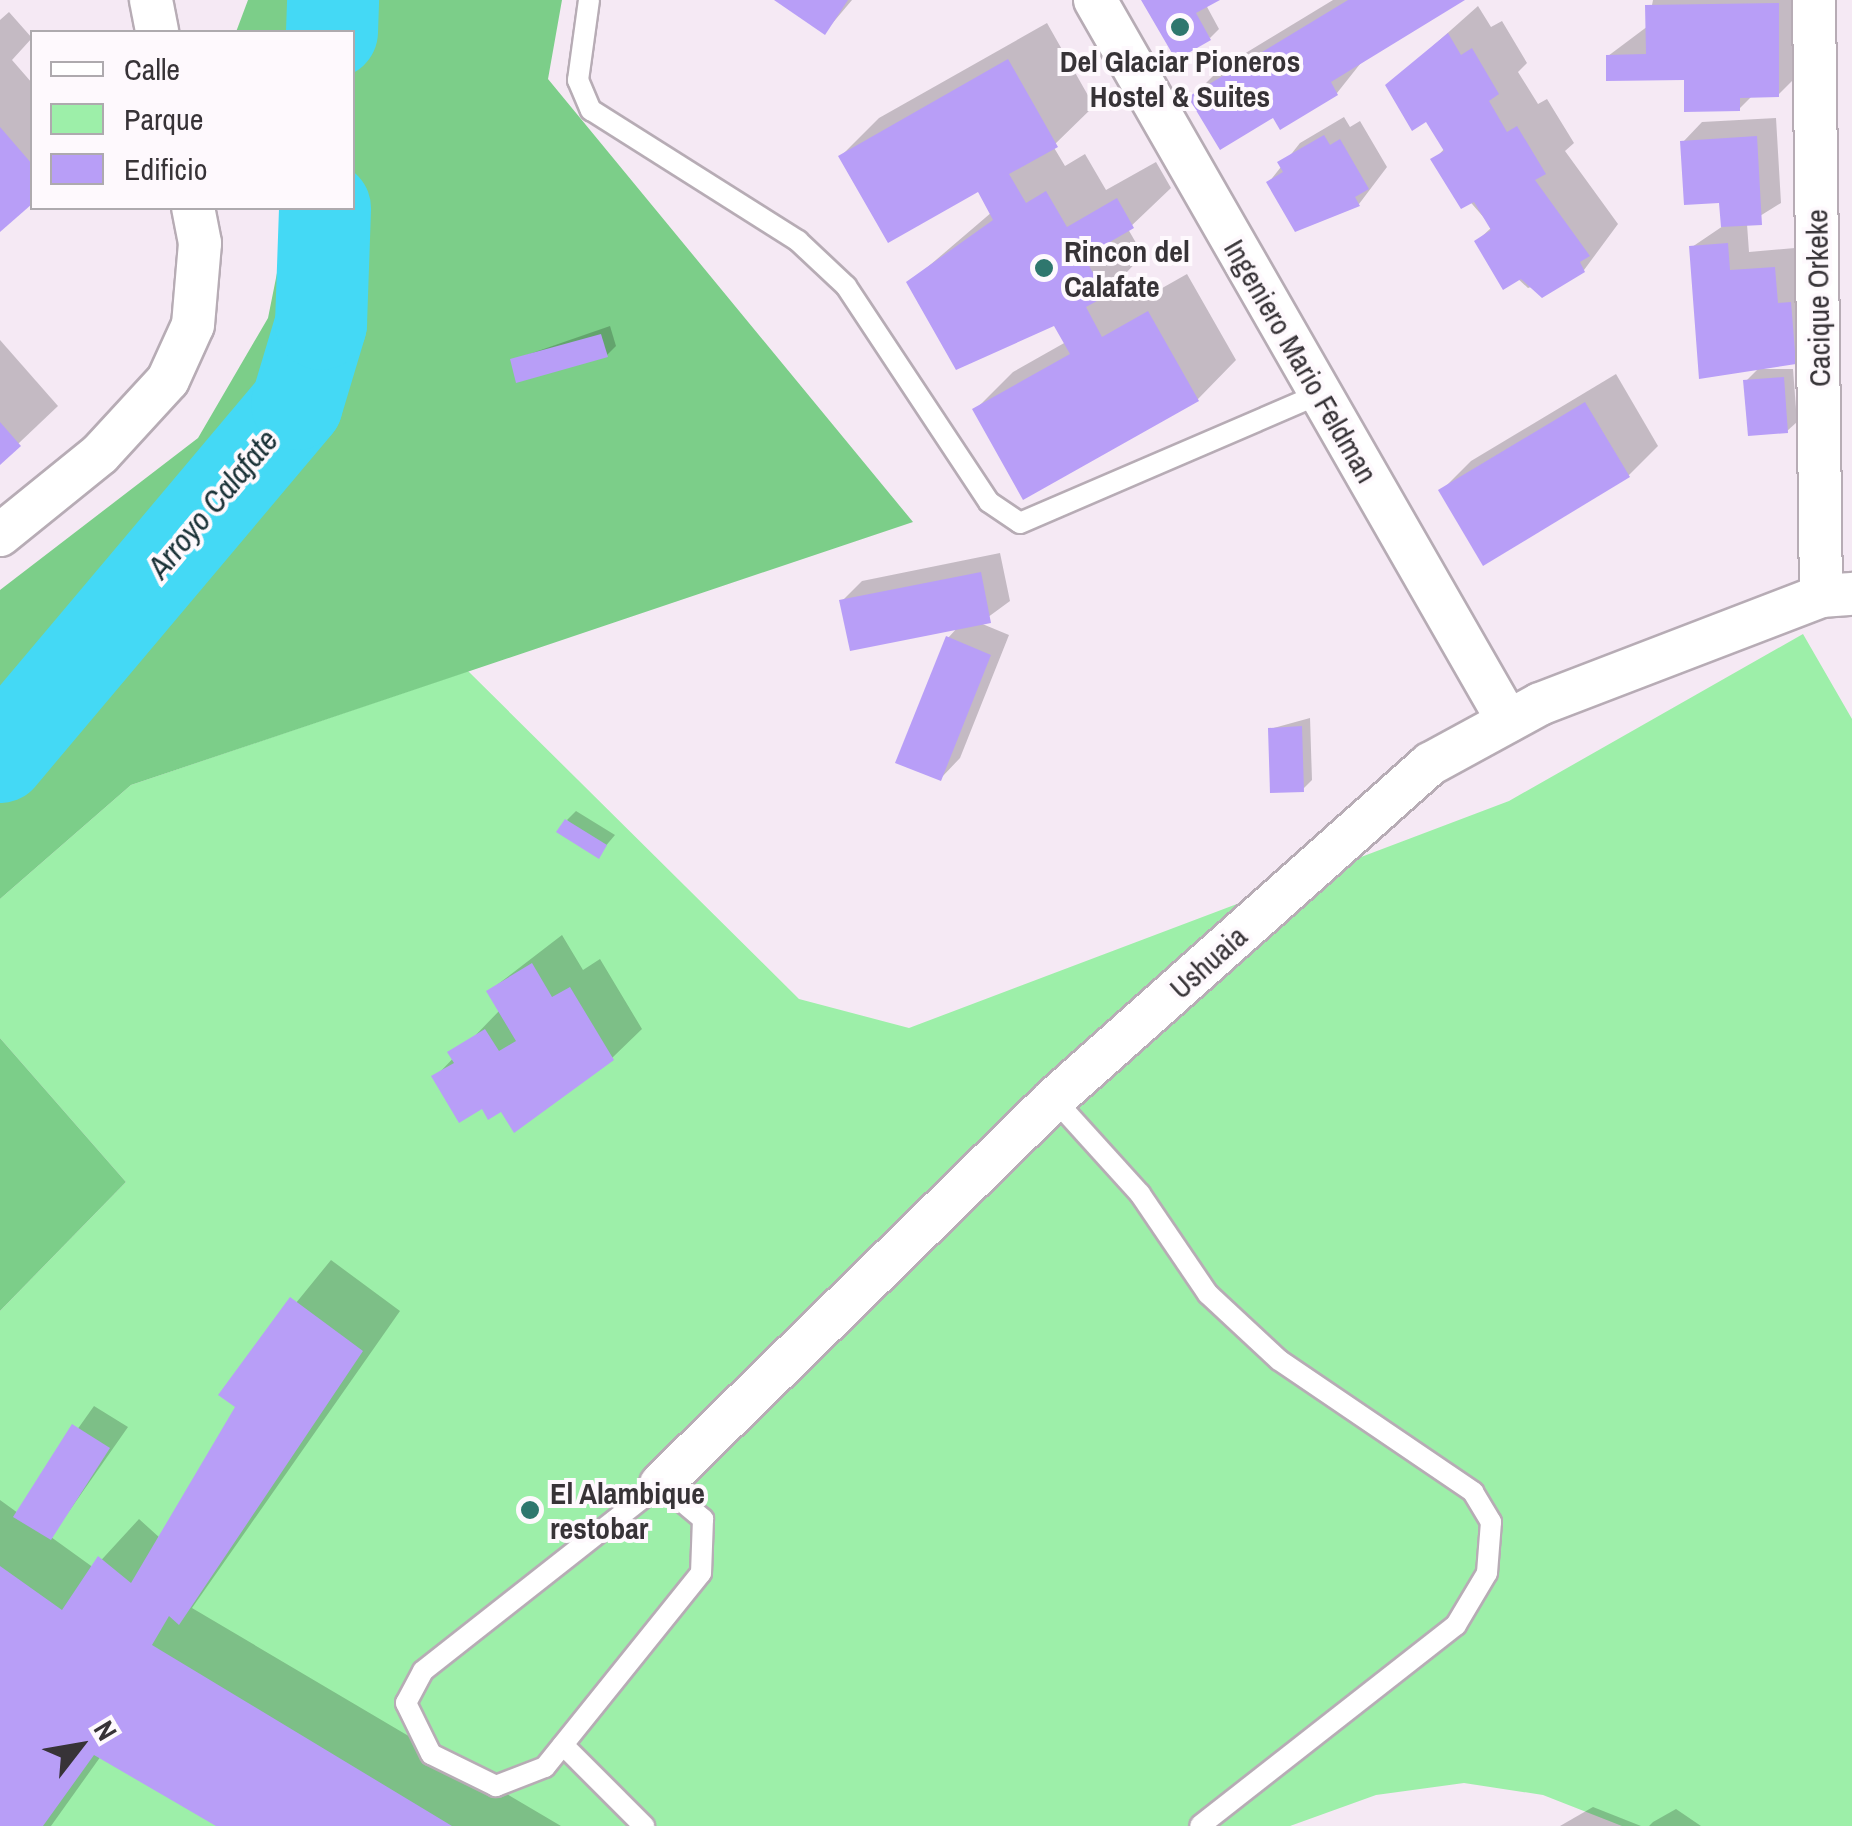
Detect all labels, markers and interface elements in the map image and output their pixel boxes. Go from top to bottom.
marker: Del Glaciar Pioneros Hostel & Suites [1169,16,1191,38]
legend [30,30,355,210]
place label: Del Glaciar Pioneros Hostel & Suites [1060,43,1300,114]
text: Calle [124,49,180,89]
text: Parque [124,99,203,139]
text: Edificio [124,149,207,189]
street label: Cacique Orkeke [1798,209,1838,387]
place label: Rincon del Calafate [1064,233,1190,304]
street label: Ingeniero Mario Feldman [1217,233,1385,489]
marker: Rincon del Calafate [1033,257,1055,279]
water label: Arroyo Calafate [140,422,286,586]
street label: Ushuaia [1162,918,1254,1006]
place label: El Alambique restobar [550,1475,706,1546]
marker: El Alambique restobar [519,1499,541,1521]
north arrow [30,1696,130,1796]
text: N [85,1714,126,1747]

